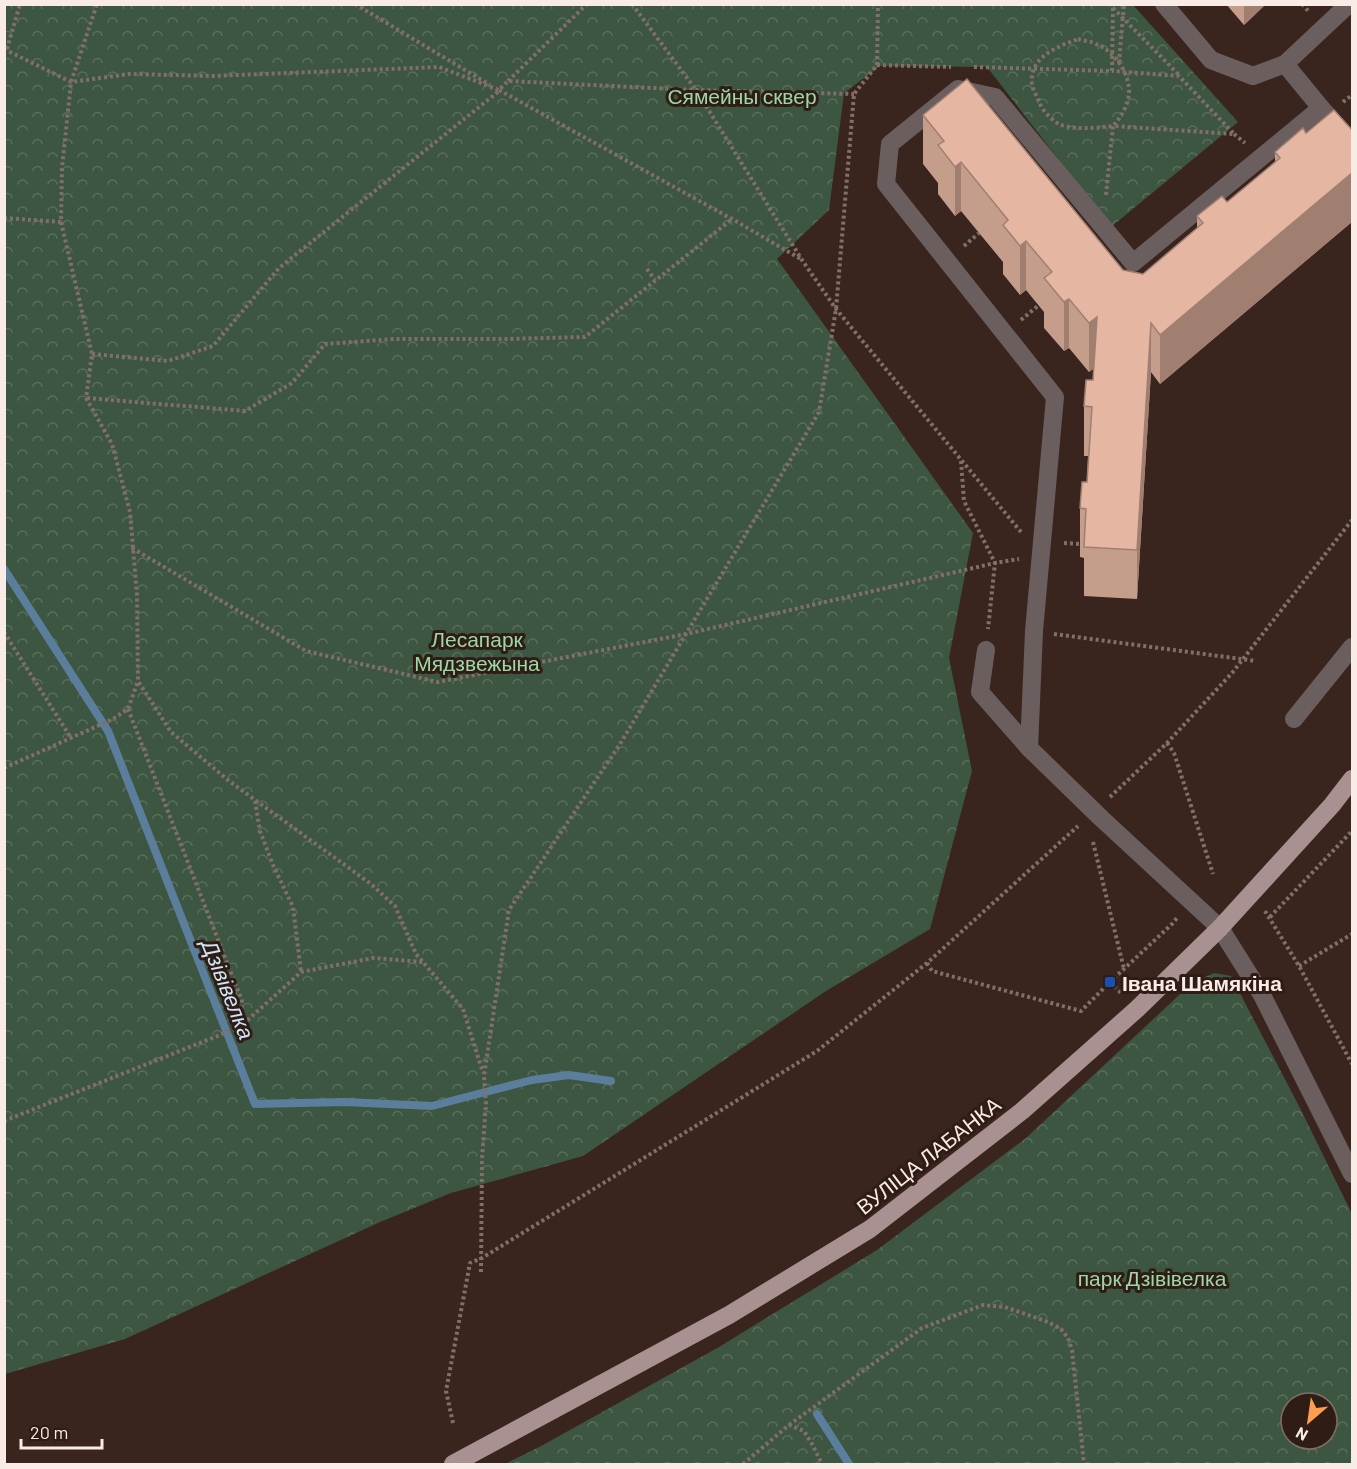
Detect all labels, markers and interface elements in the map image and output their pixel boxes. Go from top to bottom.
park label: Сямейны сквер [667,83,817,108]
park label: Лесапарк Мядзвежына [414,626,540,675]
water label: Дзівівелка [195,933,261,1043]
place label: Івана Шамякіна [1122,970,1282,995]
marker: Івана Шамякіна [1103,975,1117,989]
street label: ВУЛІЦА ЛАБАНКА [851,1091,1005,1219]
park label: парк Дзівівелка [1078,1265,1227,1290]
north arrow [1279,1391,1339,1451]
scale bar [21,1412,102,1450]
text: 20 m [30,1421,68,1443]
text: N [1292,1424,1311,1445]

